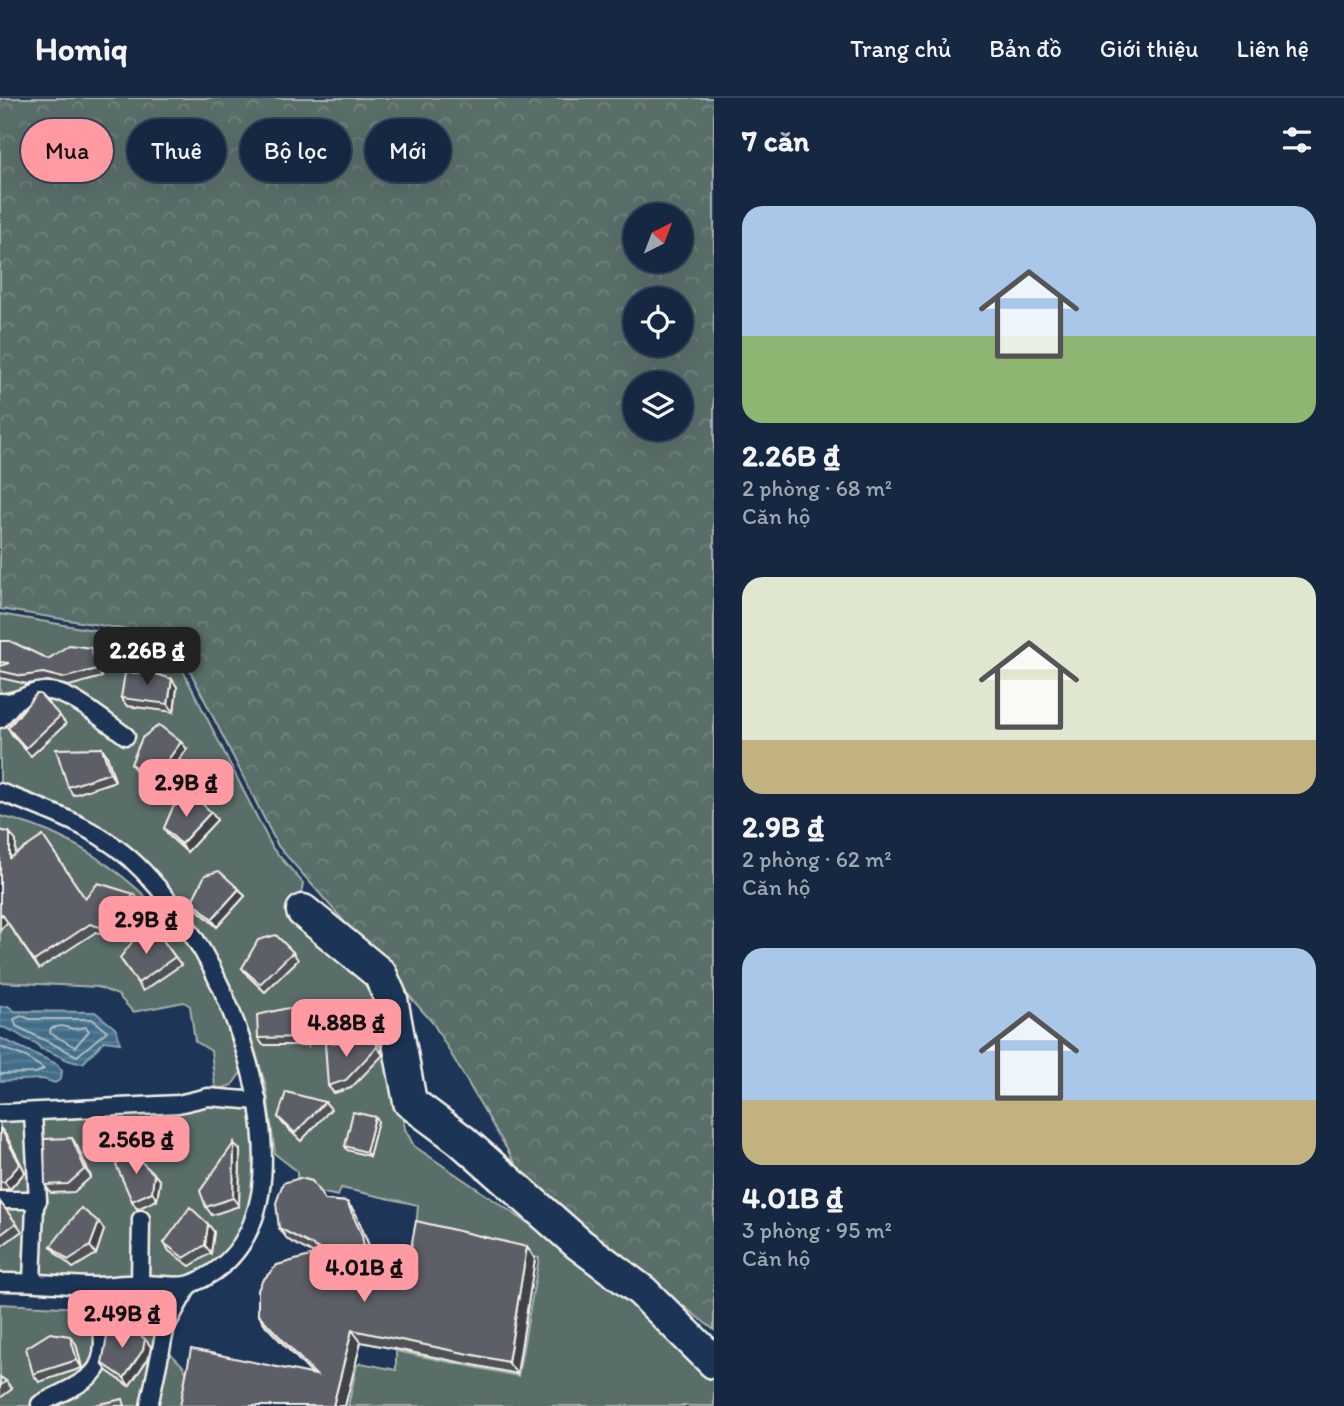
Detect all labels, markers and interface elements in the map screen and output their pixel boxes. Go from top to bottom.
text: Homiq [35,29,128,68]
text: Trang chủ [850,34,951,63]
text: Bản đồ [989,34,1062,63]
text: Giới thiệu [1100,34,1199,63]
text: Liên hệ [1237,34,1309,63]
chip: Mua [21,119,113,182]
chip: Thuê [127,119,226,182]
chip: Bộ lọc [240,119,351,182]
chip: Mới [365,119,451,182]
icon: filters [1278,121,1316,159]
text: 7 căn [742,122,809,159]
north arrow [623,203,693,273]
map controls [623,203,693,441]
icon: home [966,251,1092,377]
button: locate [623,287,693,357]
button: layers [623,371,693,441]
text: 2.26B ₫ [742,437,840,474]
text: 2 phòng · 68 m² [742,474,892,502]
text: Căn hộ [742,502,810,530]
icon: home [966,622,1092,748]
pin: 2.26B ₫ [82,628,212,687]
text: 2.26B ₫ [109,636,185,664]
pin: 2.9B ₫ [129,760,243,819]
text: 2.9B ₫ [155,768,217,796]
text: 2.9B ₫ [742,808,824,845]
text: 2 phòng · 62 m² [742,845,892,873]
text: Căn hộ [742,873,810,901]
pin: 2.9B ₫ [89,896,203,956]
text: 2.9B ₫ [115,905,177,933]
icon: home [966,993,1092,1119]
pin: 4.88B ₫ [281,1000,411,1059]
text: 4.88B ₫ [307,1008,385,1036]
pin: 2.56B ₫ [71,1116,201,1176]
text: 2.56B ₫ [98,1125,174,1153]
text: 4.01B ₫ [742,1179,843,1216]
text: 3 phòng · 95 m² [742,1216,892,1244]
pin: 4.01B ₫ [299,1244,429,1304]
text: Căn hộ [742,1244,810,1272]
text: 4.01B ₫ [325,1253,403,1281]
pin: 2.49B ₫ [57,1290,187,1350]
text: 2.49B ₫ [84,1299,160,1327]

